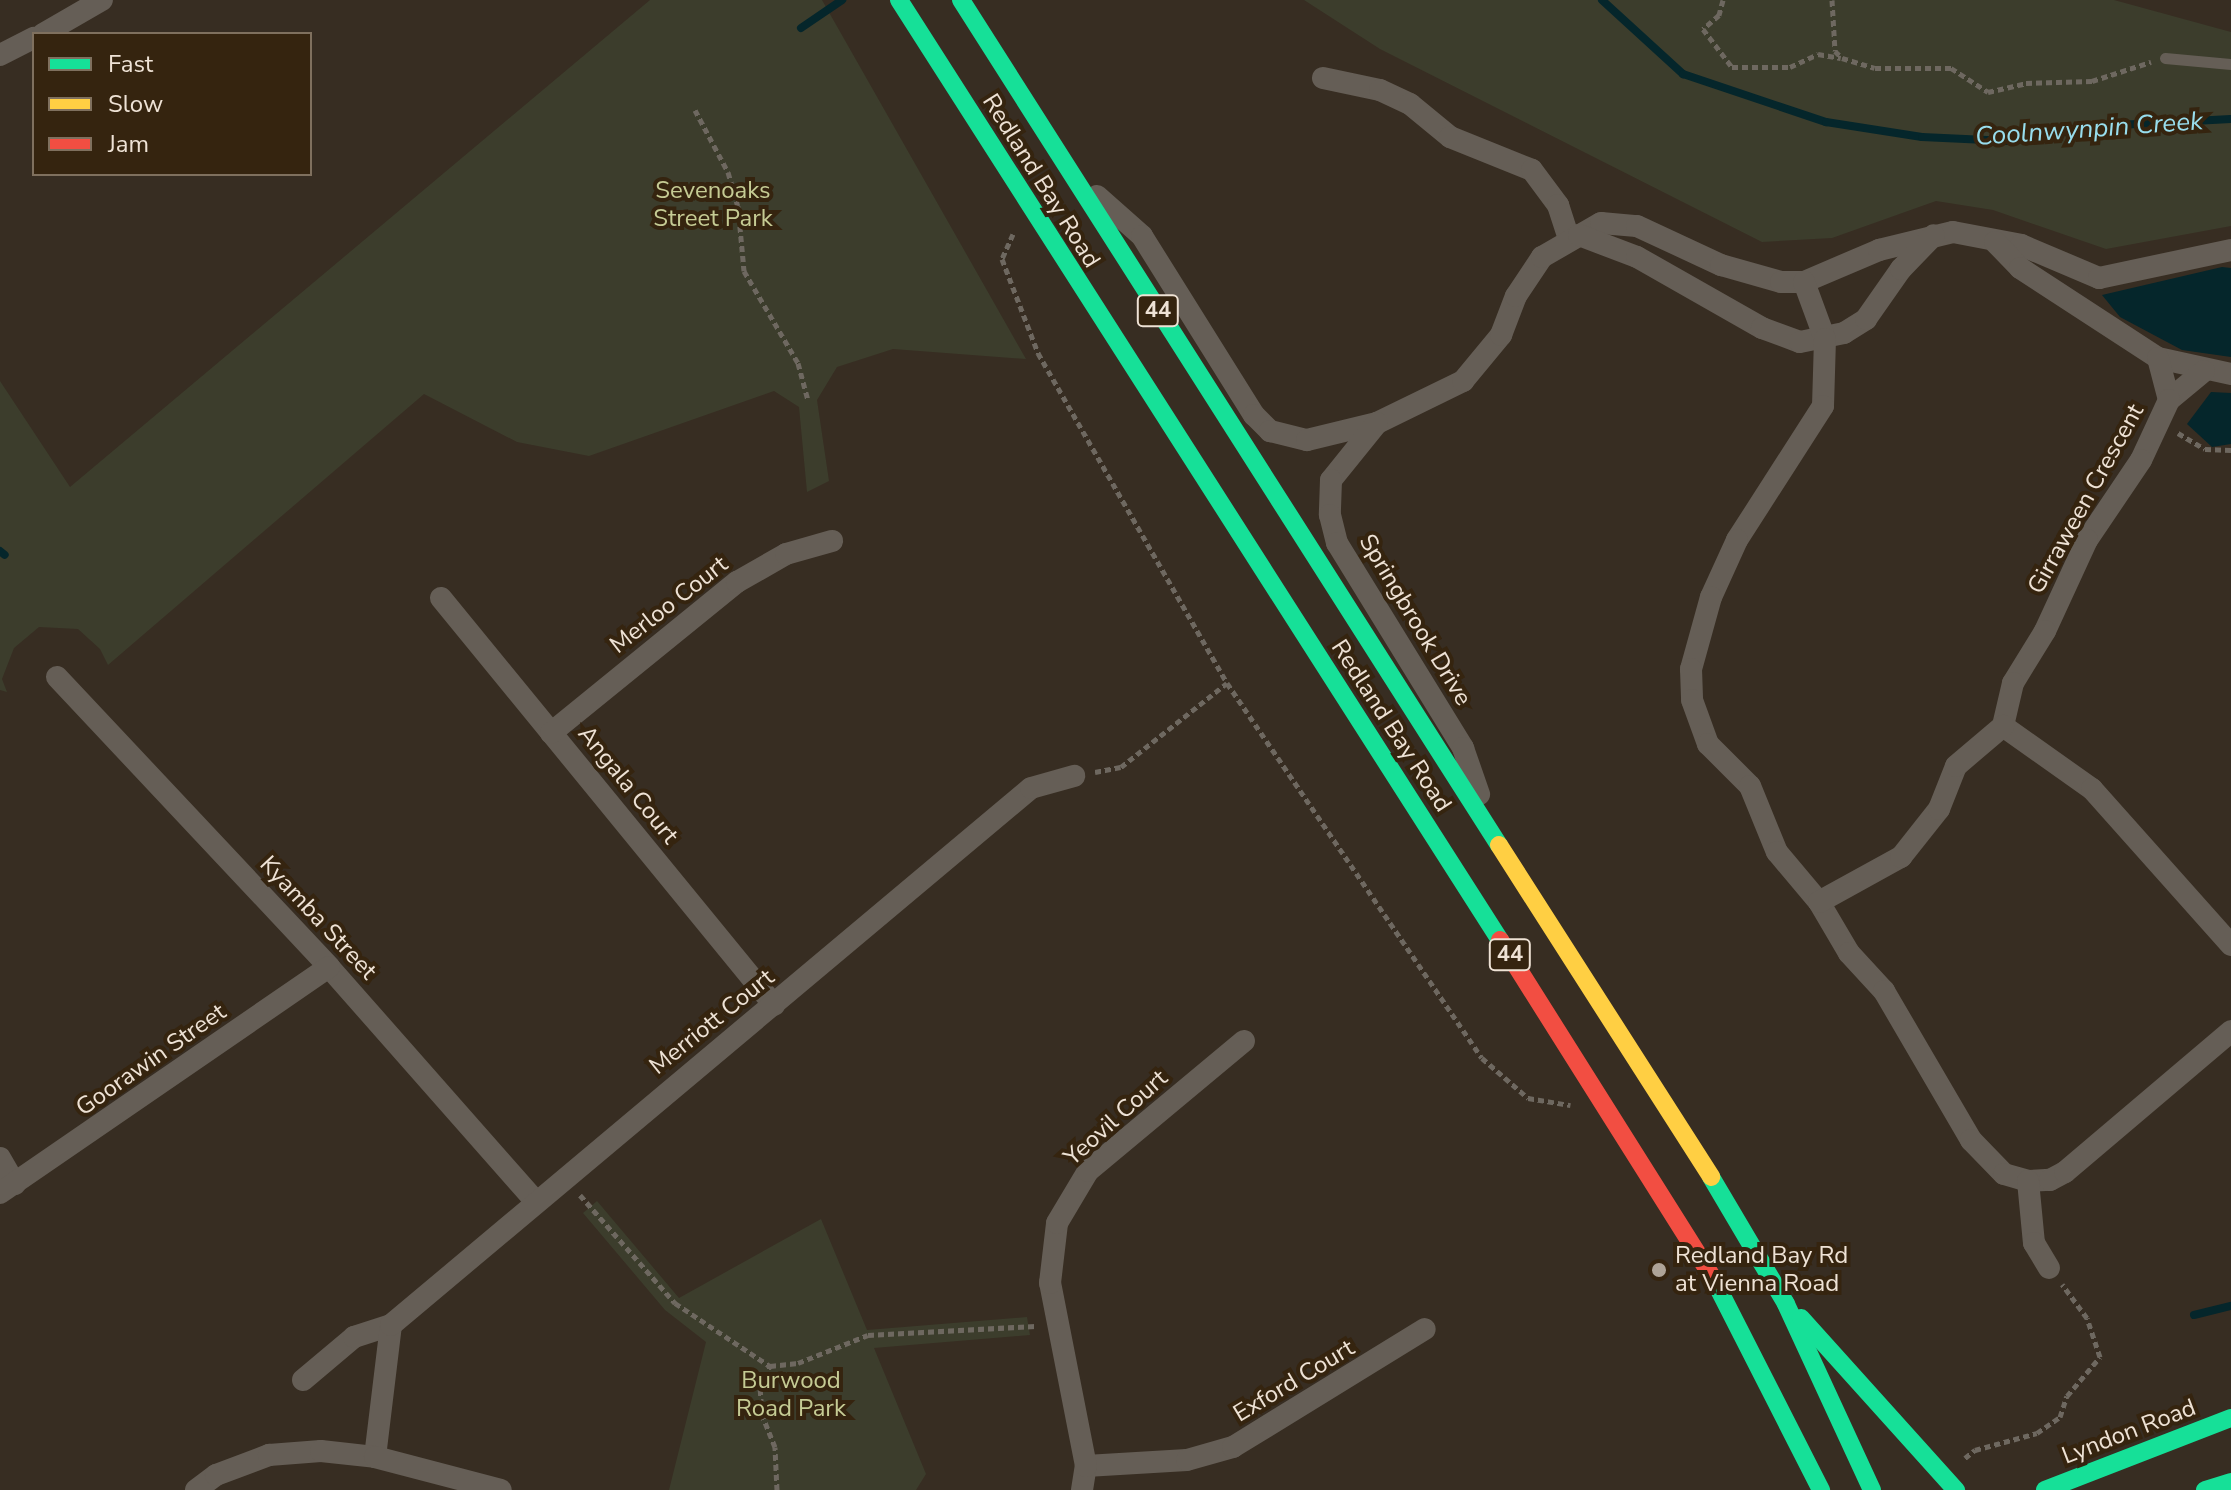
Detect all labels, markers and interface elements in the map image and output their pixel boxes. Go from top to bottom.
legend [32,32,312,176]
text: Fast [108,48,153,80]
text: Slow [108,88,163,120]
street label: Redland Bay Road [976,89,1106,273]
water label: Coolnwynpin Creek [1974,105,2204,153]
text: Jam [108,128,149,160]
park label: Sevenoaks Street Park [653,177,773,233]
road number: 44 [1136,293,1180,329]
street label: Girraween Crescent [2022,399,2150,599]
street label: Springbrook Drive [1352,529,1478,711]
street label: Merloo Court [604,550,734,660]
street label: Redland Bay Road [1325,635,1457,817]
street label: Angala Court [572,720,684,850]
street label: Kyamba Street [254,850,382,986]
road number: 44 [1488,937,1532,973]
street label: Merriott Court [644,963,780,1081]
street label: Goorawin Street [71,998,231,1122]
street label: Yeovil Court [1058,1064,1174,1172]
place label: Redland Bay Rd at Vienna Road [1675,1242,1848,1298]
marker: Redland Bay Rd at Vienna Road [1650,1261,1668,1279]
street label: Exford Court [1228,1334,1360,1428]
park label: Burwood Road Park [736,1367,846,1423]
street label: Lyndon Road [2058,1393,2200,1471]

